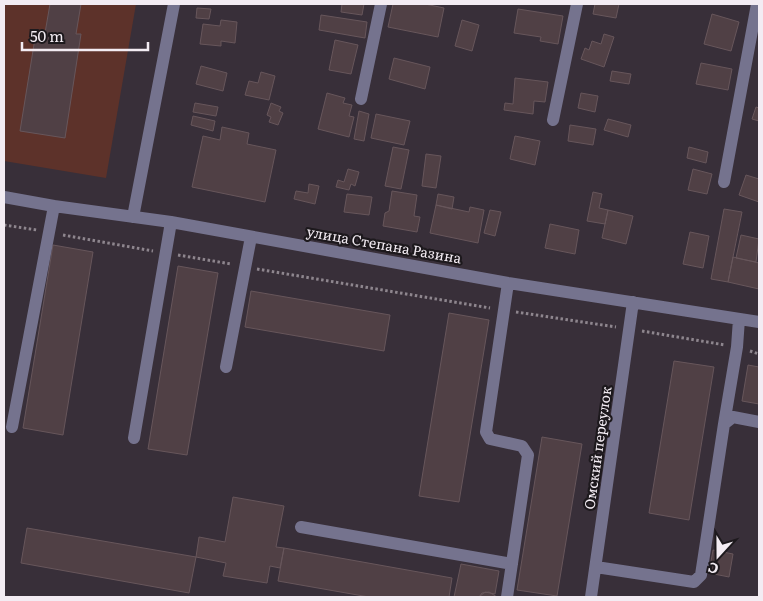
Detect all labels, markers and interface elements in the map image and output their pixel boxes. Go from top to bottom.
scale bar [22,20,149,52]
text: 50 m [30,24,64,47]
street label: улица Степана Разина [305,221,464,268]
street label: Омский переулок [578,384,616,511]
north arrow [693,531,743,581]
text: С [705,558,721,580]

